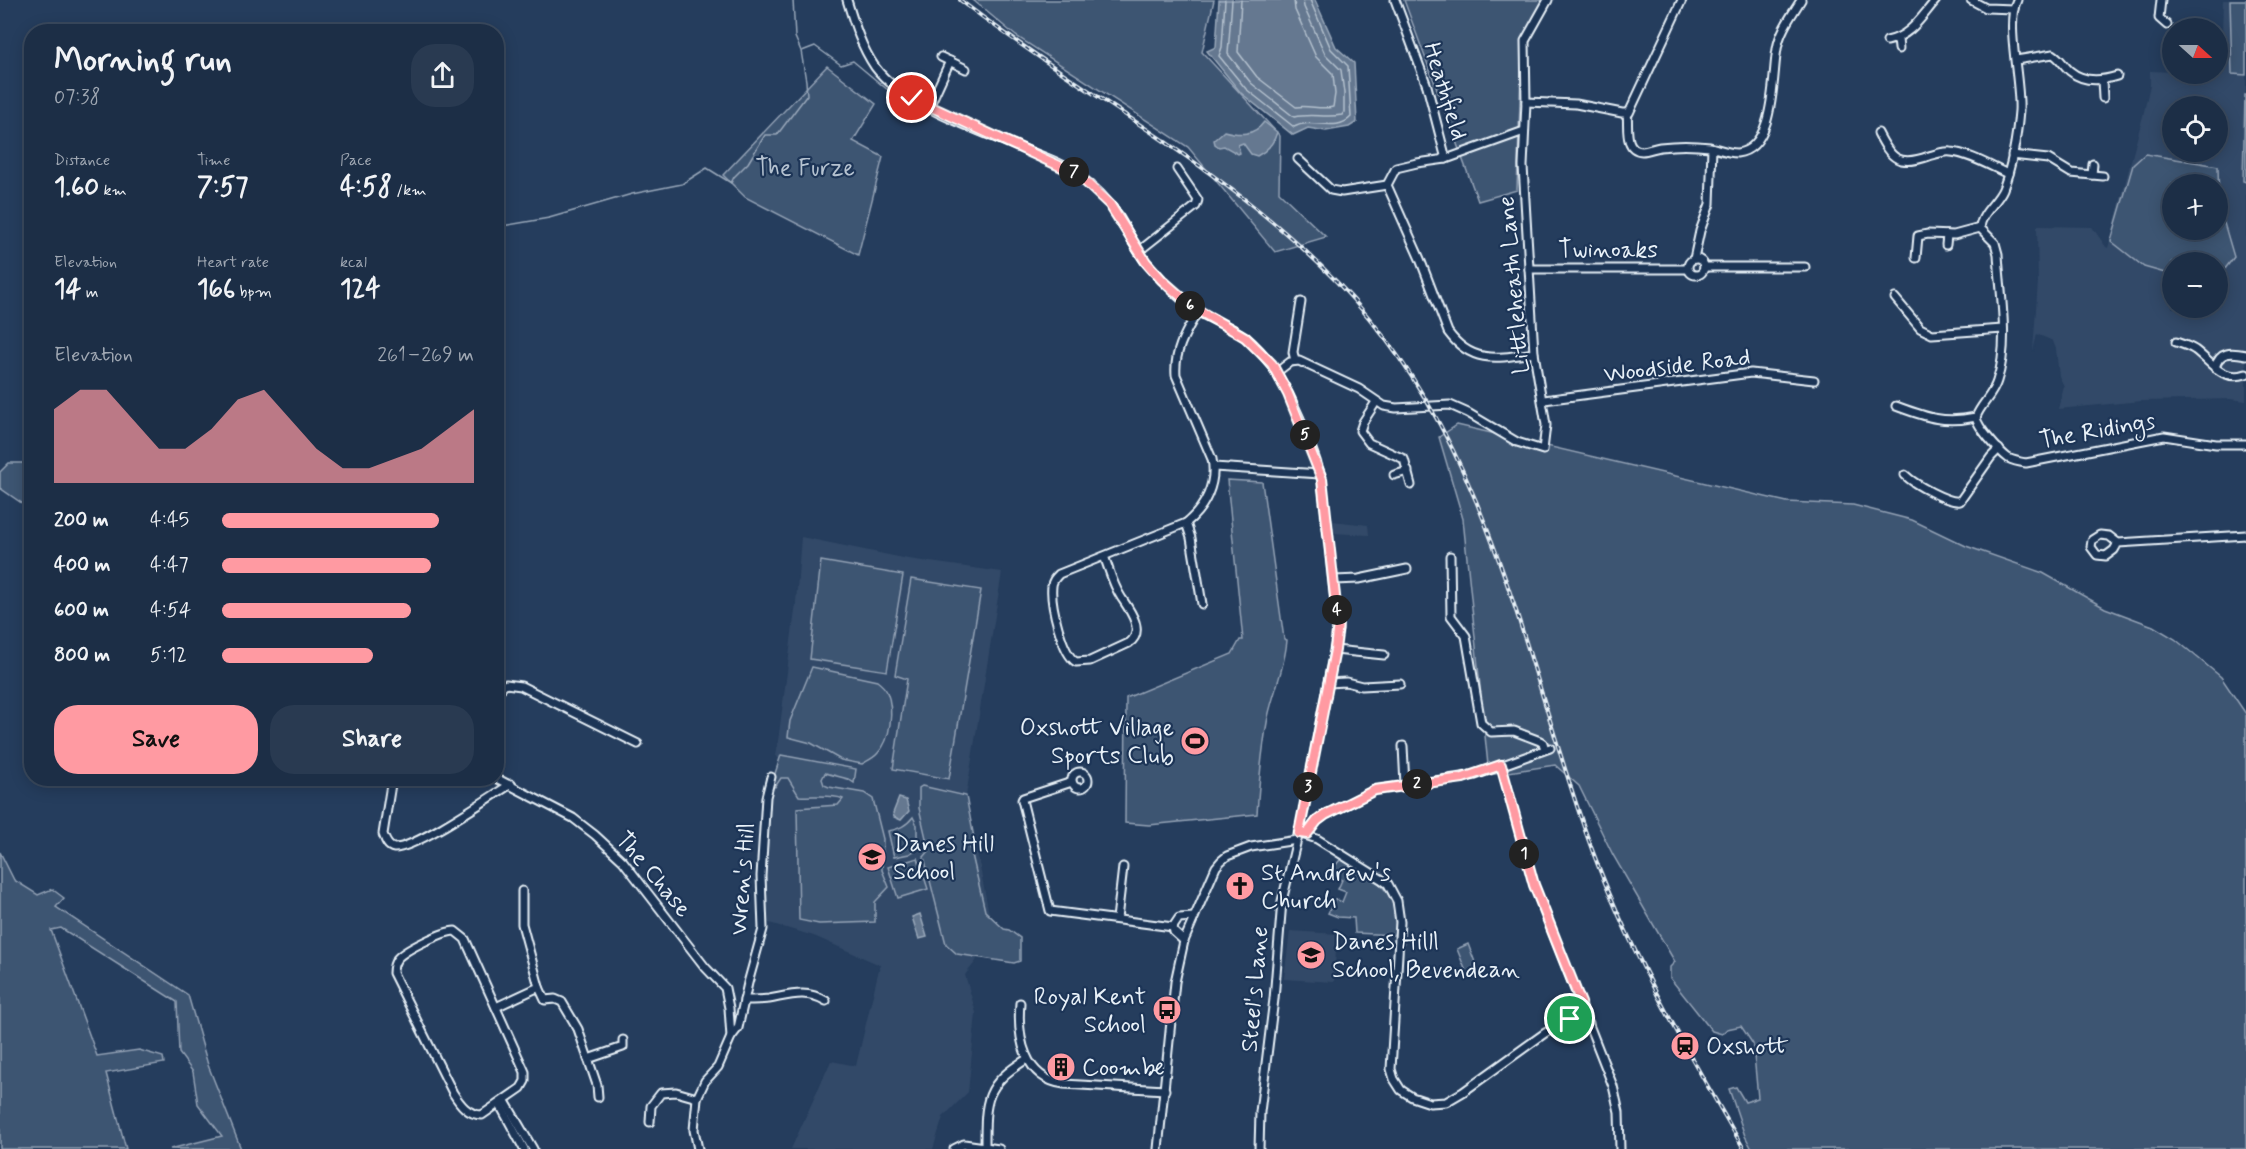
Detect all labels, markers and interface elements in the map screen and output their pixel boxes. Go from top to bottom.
north arrow [2162,18,2228,84]
map controls [2162,18,2228,318]
text: Morning run [54,39,232,83]
street label: Heathfield [1415,39,1474,144]
button: share [411,44,474,107]
pin [886,72,937,123]
icon: check [895,81,928,114]
text: 07:38 [54,84,101,111]
button: locate [2162,96,2228,162]
text: Distance [54,150,110,171]
text: Time [197,150,231,171]
text: Pace [340,150,372,171]
park label: The Furze [755,153,855,184]
pin: 7 [1059,157,1089,187]
text: 7 [1069,161,1079,182]
text: 1.60 [54,171,99,205]
text: 7:57 [197,171,248,205]
text: 4:58 [340,171,392,205]
button: + [2162,174,2228,240]
text: km [99,180,127,201]
text: /km [392,180,427,201]
street label: Littleheath Lane [1491,195,1538,375]
street label: Twinoaks [1558,235,1658,266]
text: Elevation [54,252,117,273]
text: Heart rate [197,252,269,273]
text: kcal [340,252,367,273]
button: − [2162,252,2228,318]
text: 14 [54,273,81,307]
text: 166 [197,273,235,307]
text: 124 [340,273,381,307]
text: m [81,282,98,303]
text: bpm [235,282,272,303]
pin: 6 [1175,291,1205,321]
text: 6 [1186,295,1194,316]
text: Elevation [54,342,133,369]
text: 261–269 m [377,342,474,369]
street label: Woodside Road [1602,342,1752,391]
street label: The Ridings [2037,406,2158,459]
pin: 5 [1290,420,1320,450]
text: 5 [1300,424,1310,445]
text: 200 m [54,507,109,534]
text: 4:45 [150,507,189,534]
text: 400 m [54,552,110,579]
text: 4:47 [150,552,189,579]
pin: 4 [1322,595,1352,625]
text: 600 m [54,597,109,624]
text: 4:54 [150,597,191,624]
text: 4 [1332,599,1342,620]
text: 800 m [54,642,110,669]
text: 5:12 [150,642,187,669]
button: Save [54,705,258,774]
button: Share [270,705,474,774]
place label: Oxshott Village Sports Club [1020,713,1174,772]
sports icon: Oxshott Village Sports Club [1179,725,1211,757]
pin: 2 [1402,769,1432,799]
pin: 3 [1293,772,1323,802]
text: 2 [1413,773,1421,794]
text: 3 [1304,776,1312,797]
street label: Wren's Hill [724,822,763,936]
street label: The Chase [608,825,698,924]
place label: Danes Hill School [893,829,994,888]
pin: 1 [1509,839,1539,869]
school or university icon: Danes Hill School [856,841,888,873]
text: 1 [1520,843,1528,864]
place label: St Andrew's Church [1261,858,1391,917]
church icon: St Andrew's Church [1224,870,1256,902]
street label: Steel's Lane [1235,925,1276,1053]
place label: Danes Hilll School, Bevendean [1332,927,1520,986]
school or university icon: Danes Hilll School, Bevendean [1295,939,1327,971]
place label: Royal Kent School [1034,982,1146,1041]
pin [1544,993,1595,1044]
bus stop icon: Royal Kent School [1151,994,1183,1026]
icon: arrive [1553,1002,1586,1035]
station icon: Oxshott [1669,1030,1701,1062]
place label: Oxshott [1706,1032,1789,1063]
building icon: Coombe [1045,1051,1077,1083]
place label: Coombe [1082,1053,1165,1084]

